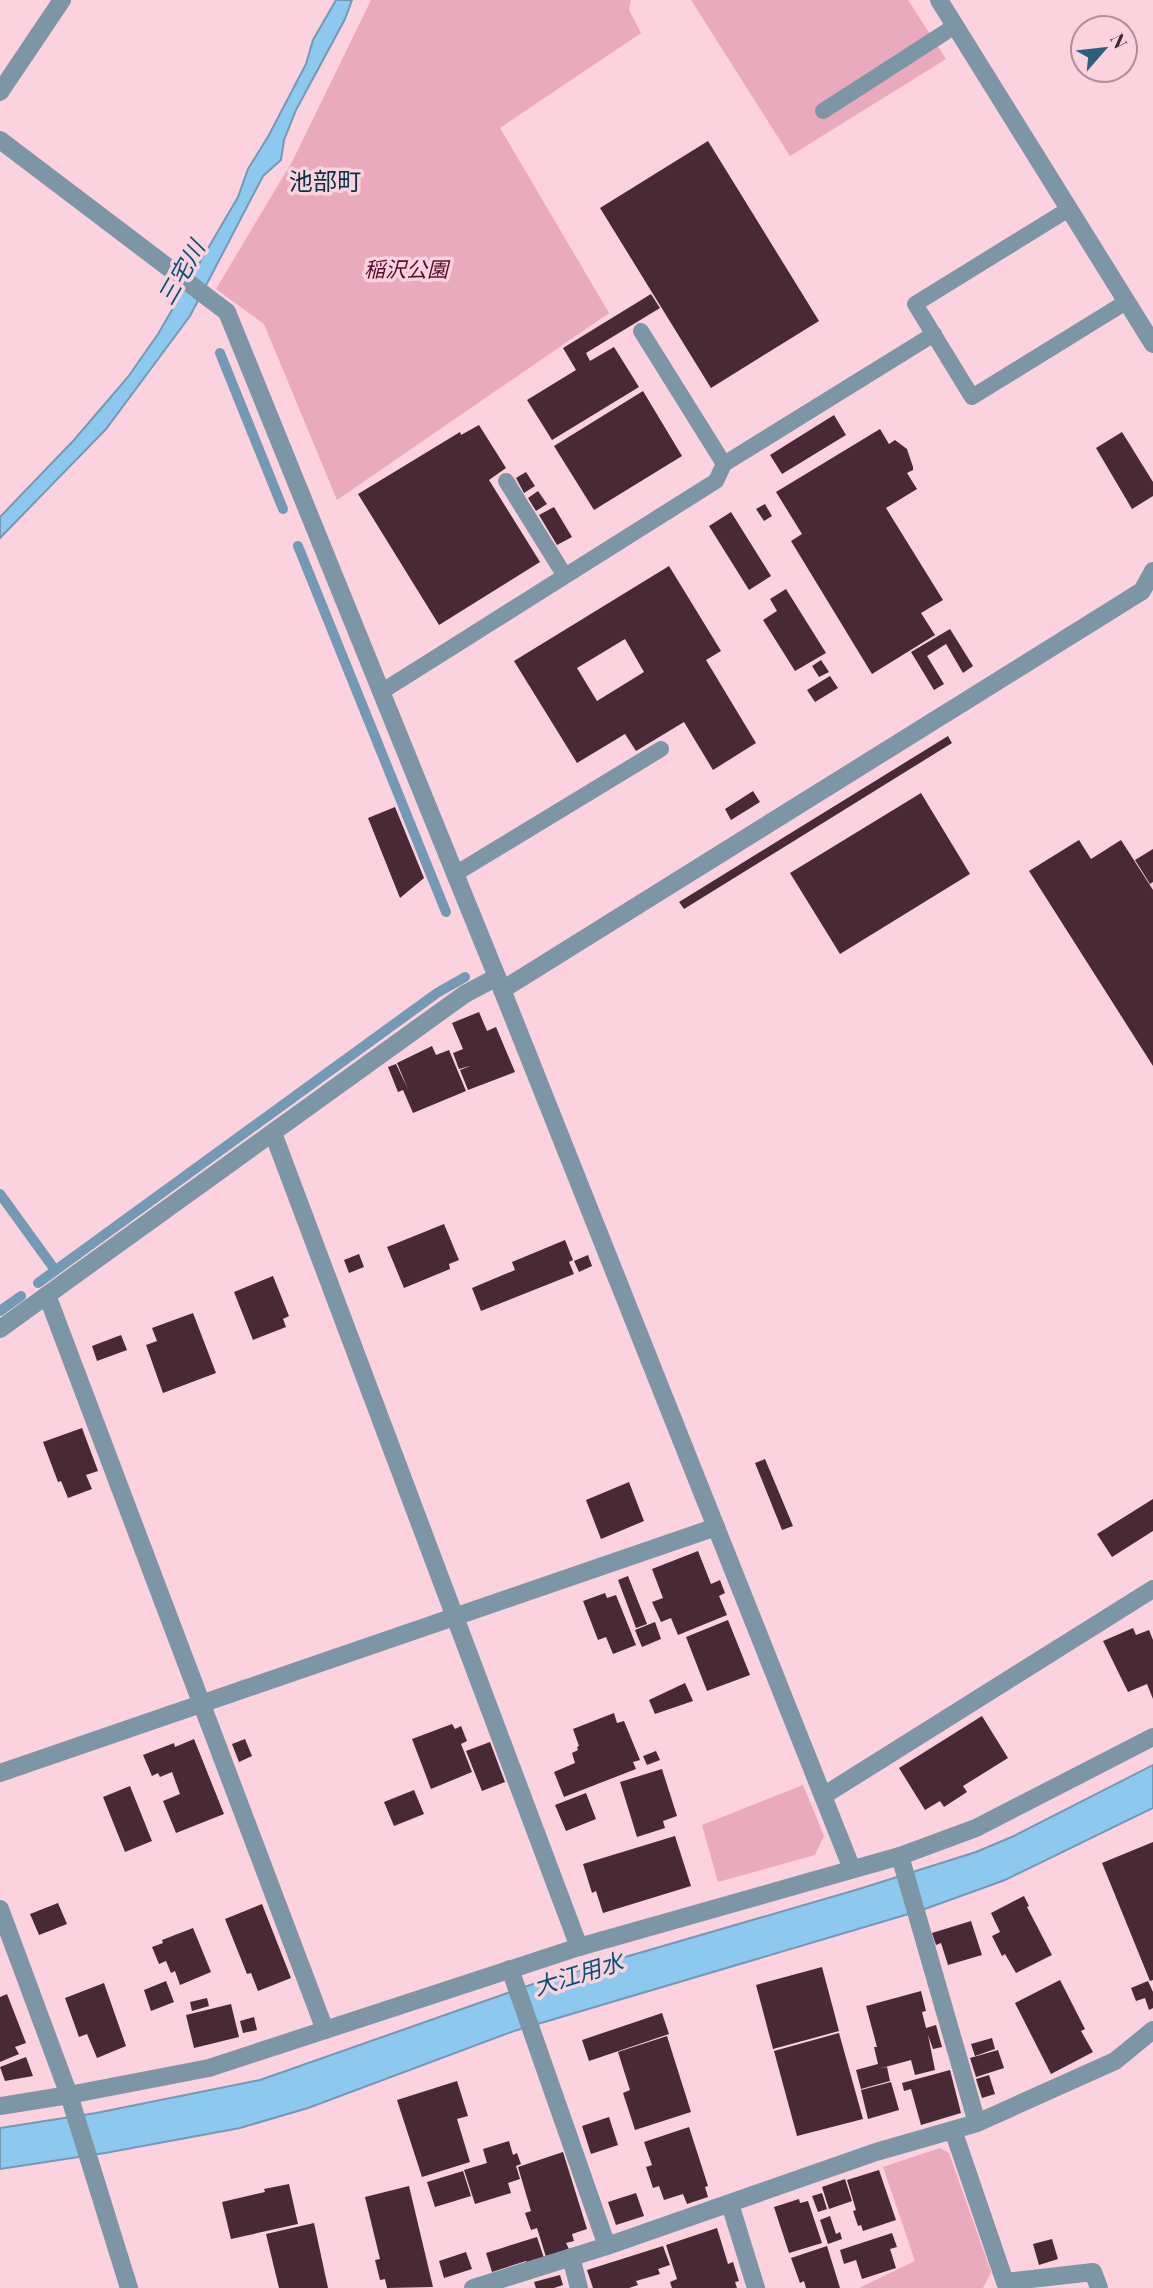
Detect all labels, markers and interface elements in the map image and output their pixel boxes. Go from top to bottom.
north arrow [1069,14,1139,84]
text: N [1105,28,1135,53]
district label: 池部町 [289,164,361,196]
water label: 三宅川 [149,232,212,310]
park label: 稲沢公園 [364,254,451,282]
water label: 大江用水 [529,1944,629,2001]

